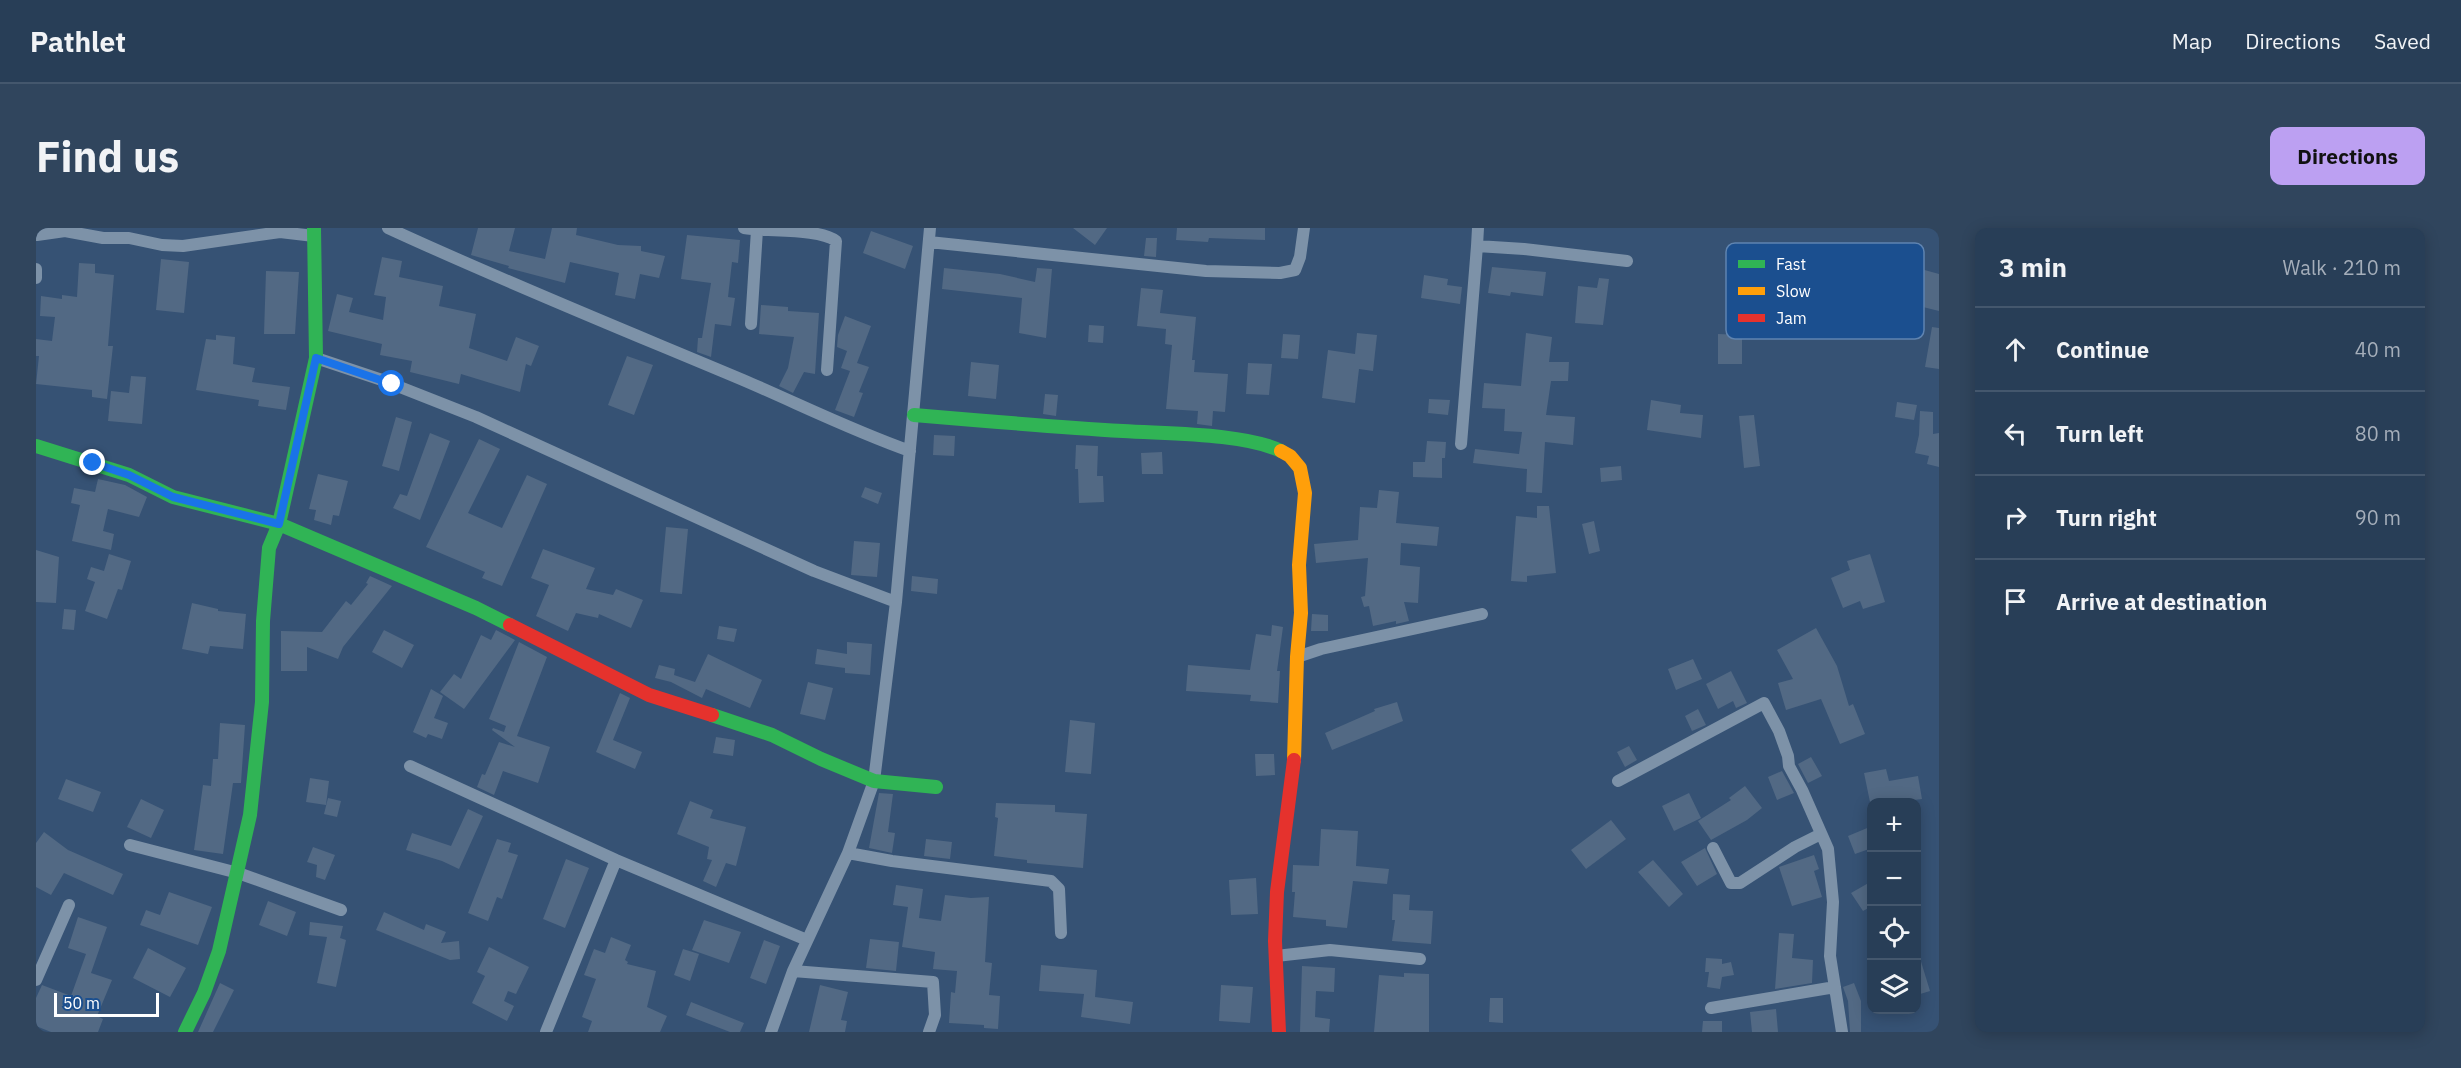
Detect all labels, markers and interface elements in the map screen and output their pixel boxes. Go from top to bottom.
text: Pathlet [30,23,126,60]
text: Map [2172,27,2212,55]
text: Directions [2245,27,2341,55]
text: Saved [2374,27,2431,55]
button: Directions [2270,127,2425,185]
text: Find us [36,129,179,184]
legend [1726,243,1924,339]
text: 3 min [1999,250,2067,284]
text: Fast [1776,254,1806,274]
text: Walk · 210 m [2283,254,2401,281]
text: Slow [1776,281,1811,301]
text: Jam [1776,308,1807,328]
icon: ahead [1999,333,2032,366]
text: Continue [2056,335,2149,364]
text: 40 m [2355,336,2401,363]
route start [378,370,404,396]
icon: left [1999,417,2032,450]
text: Turn left [2056,419,2144,448]
text: 80 m [2355,420,2401,447]
route end [79,449,105,475]
icon: right [1999,501,2032,534]
text: Turn right [2056,503,2157,532]
text: 90 m [2355,504,2401,531]
icon: arrive [1999,585,2032,618]
text: Arrive at destination [2056,587,2267,616]
map controls [1867,798,1921,1014]
button: + [1867,798,1921,852]
button: − [1867,852,1921,906]
button: locate [1867,906,1921,960]
button: layers [1867,960,1921,1014]
scale bar [54,990,159,1018]
text: 50 m [63,993,100,1013]

